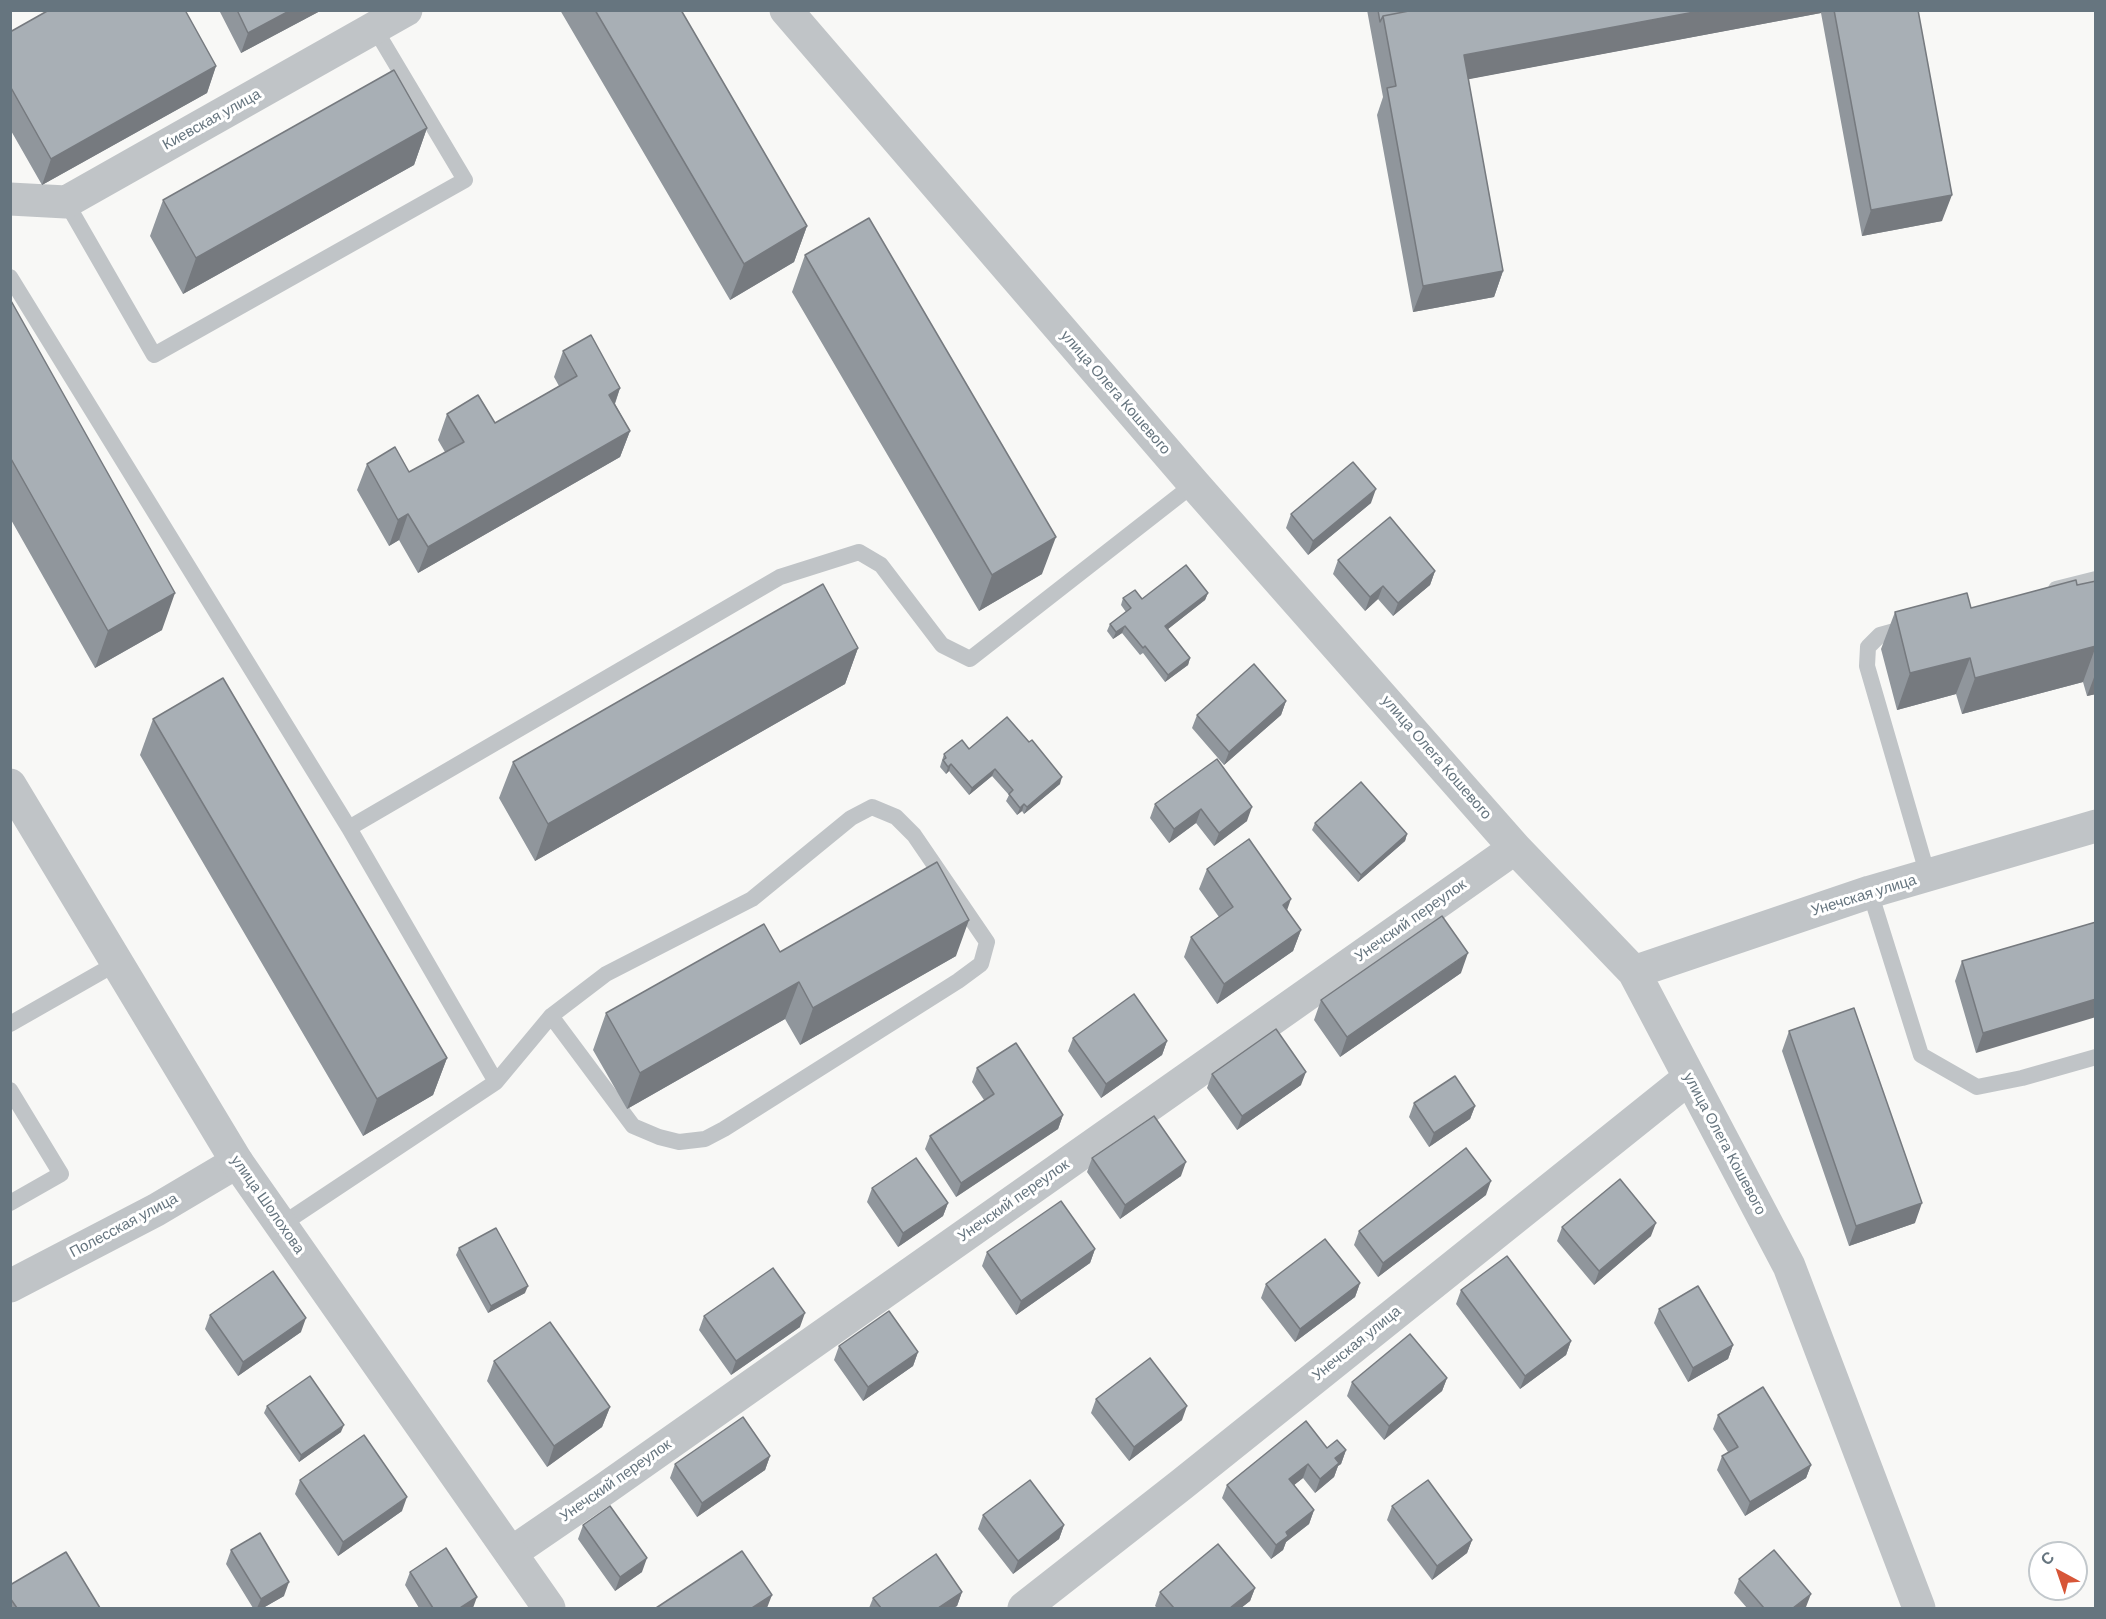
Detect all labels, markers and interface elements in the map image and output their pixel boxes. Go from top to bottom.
street label: Киевская улица [160,86,264,154]
street label: улица Олега Кошевого [1056,327,1174,459]
street label: улица Олега Кошевого [1377,692,1495,824]
street label: Унечская улица [1809,871,1919,921]
street label: Унечский переулок [1352,876,1470,966]
street label: улица Олега Кошевого [1679,1070,1769,1218]
street label: улица Шолохова [226,1152,308,1258]
street label: Унечский переулок [955,1156,1073,1246]
street label: Полесская улица [67,1190,181,1262]
street label: Унечская улица [1309,1303,1405,1385]
street label: Унечский переулок [557,1436,675,1526]
north arrow [2028,1541,2088,1601]
text: С [2036,1547,2059,1570]

